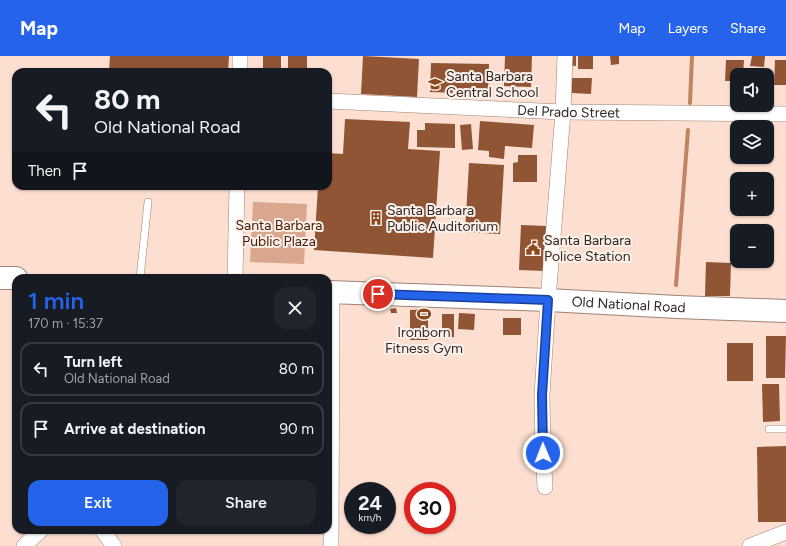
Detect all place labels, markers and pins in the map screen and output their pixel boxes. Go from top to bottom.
place label: Santa Barbara Central School [446,68,539,101]
school or university icon: Santa Barbara Central School [427,76,443,92]
place label: Santa Barbara Public Auditorium [387,202,498,235]
building icon: Santa Barbara Public Auditorium [368,210,384,226]
place label: Santa Barbara Police Station [544,232,631,265]
public building icon: Santa Barbara Police Station [525,240,541,256]
pin [361,277,395,311]
sports icon: Ironborn Fitness Gym [416,306,432,322]
place label: Ironborn Fitness Gym [385,324,463,357]

